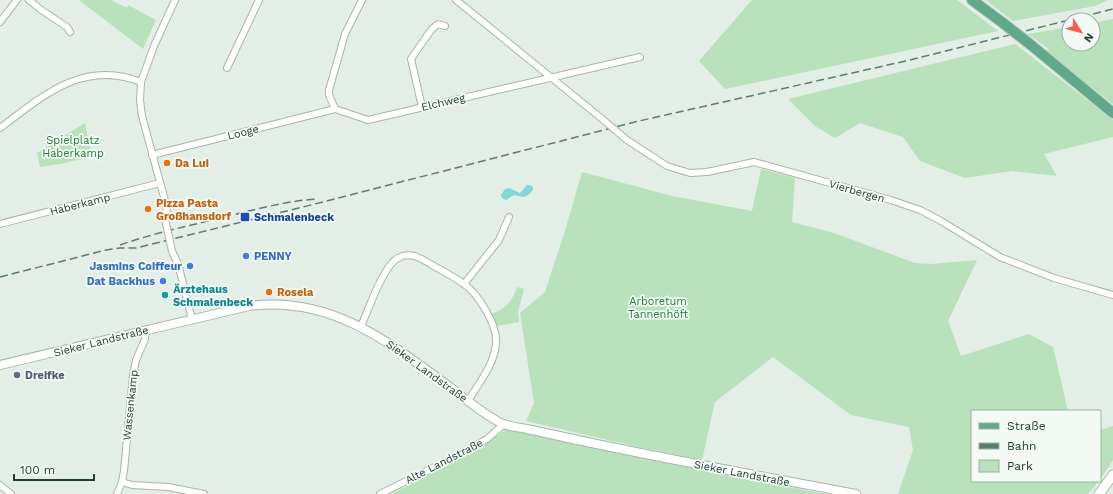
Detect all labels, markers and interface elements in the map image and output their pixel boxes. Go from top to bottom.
north arrow [1061,12,1101,52]
text: N [1081,30,1096,45]
street label: Elchweg [420,91,466,114]
street label: Looge [226,122,260,143]
park label: Spielplatz Haberkamp [42,134,104,160]
place label: Da Lui [175,157,209,170]
marker: Da Lui [162,158,172,168]
street label: Vierbergen [828,177,886,206]
street label: Haberkamp [49,191,112,218]
place label: Pizza Pasta Großhansdorf [156,197,231,223]
marker: Pizza Pasta Großhansdorf [143,204,153,214]
marker: Schmalenbeck [239,211,251,223]
place label: Schmalenbeck [254,211,334,224]
place label: PENNY [254,250,293,263]
marker: PENNY [241,251,251,261]
place label: Jasmins Coiffeur [90,260,182,273]
marker: Jasmins Coiffeur [185,261,195,271]
place label: Dat Backhus [87,275,155,288]
marker: Dat Backhus [158,276,168,286]
place label: Ärztehaus Schmalenbeck [173,283,253,309]
place label: Rosela [277,286,314,299]
marker: Rosela [264,287,274,297]
marker: Ärztehaus Schmalenbeck [160,290,170,300]
park label: Arboretum Tannenhöft [628,295,688,321]
street label: Sieker Landstraße [52,323,150,360]
street label: Sieker Landstraße [384,338,470,405]
place label: Dreifke [25,369,65,382]
street label: Wassenkamp [120,369,141,441]
marker: Dreifke [12,370,22,380]
legend [971,410,1101,482]
text: Straße [1007,419,1046,433]
street label: Alte Landstraße [403,436,485,487]
text: Bahn [1007,439,1036,453]
scale bar [14,456,94,482]
street label: Sieker Landstraße [693,458,791,489]
text: Park [1007,459,1033,473]
text: 100 m [20,463,55,477]

